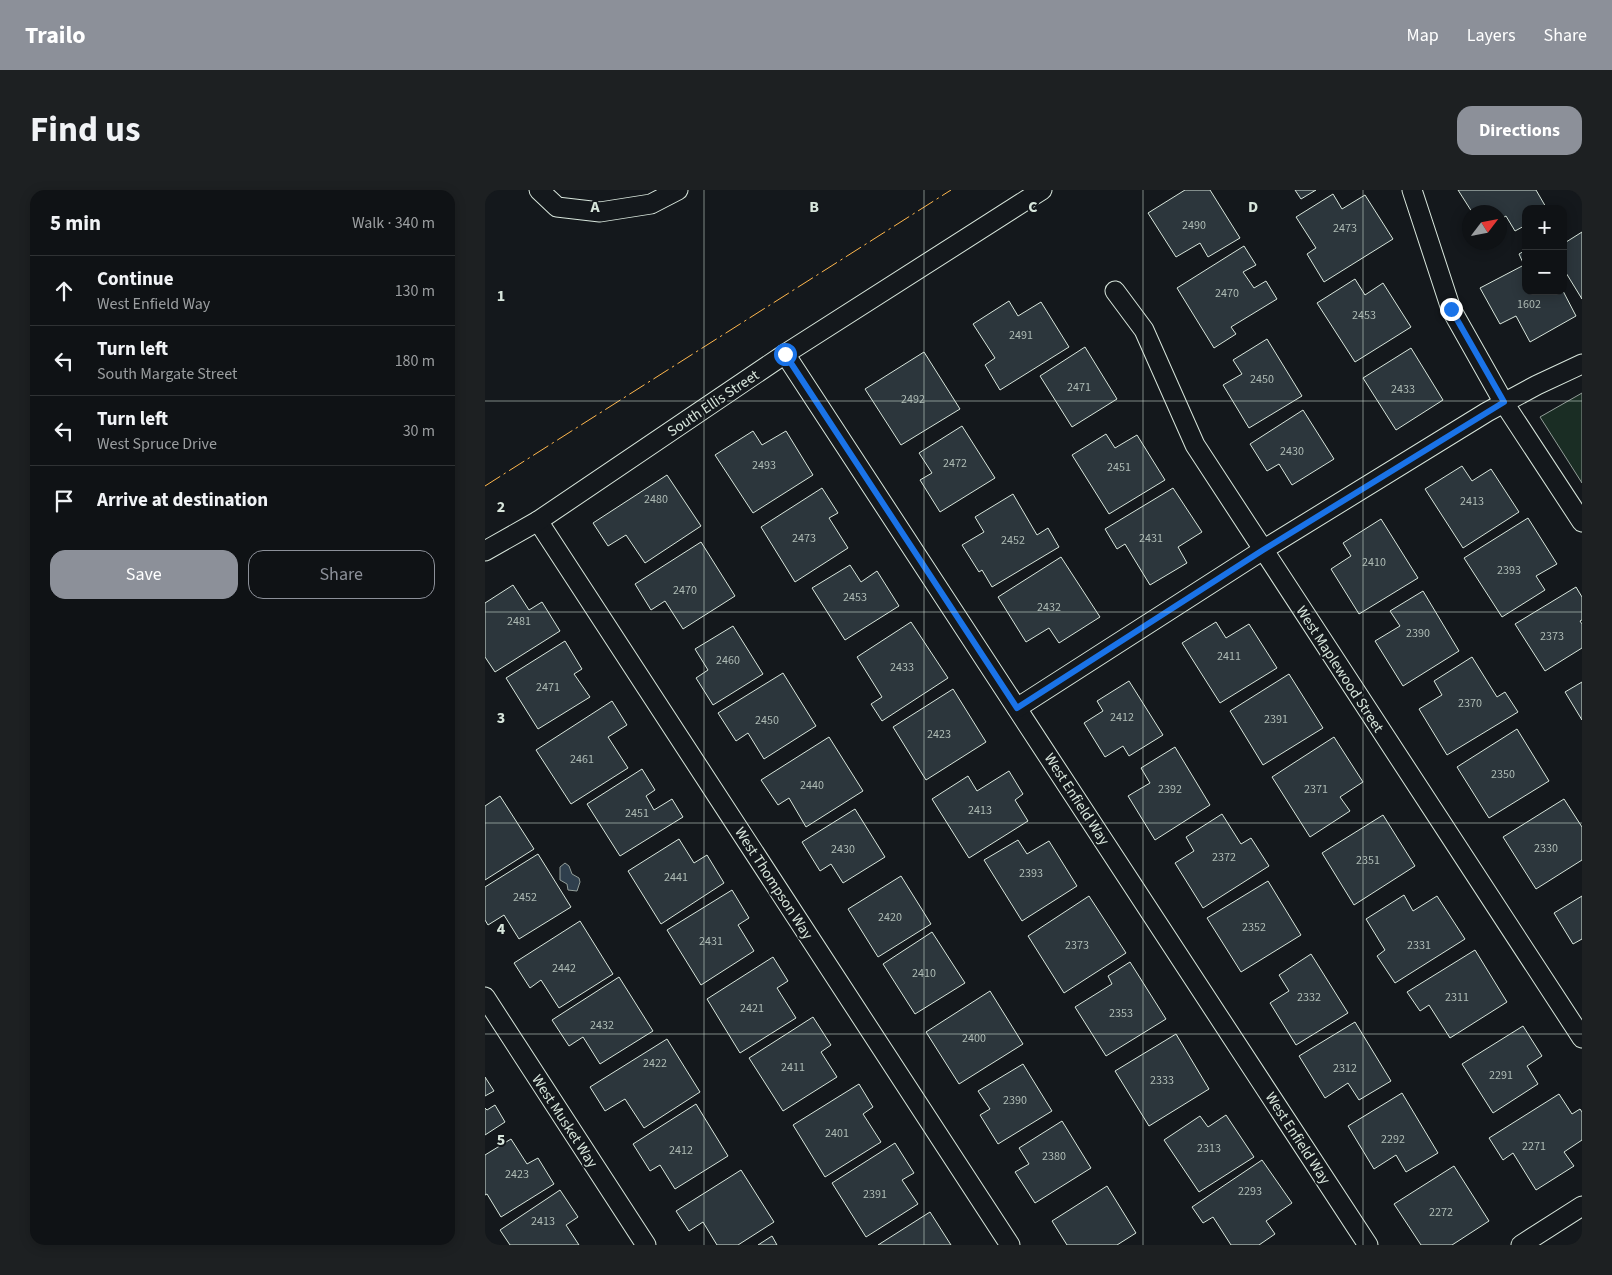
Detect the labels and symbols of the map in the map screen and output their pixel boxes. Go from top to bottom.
text: A [589,196,600,218]
text: B [809,196,819,218]
text: C [1028,196,1038,218]
text: D [1248,196,1258,218]
north arrow [1462,205,1507,250]
house number: 2490 [1182,217,1206,234]
house number: 2473 [1333,220,1357,237]
text: 1 [497,285,505,307]
house number: 2470 [1215,285,1239,302]
house number: 1602 [1517,296,1541,313]
route end [1440,298,1463,321]
house number: 2453 [1352,307,1376,324]
house number: 2491 [1009,327,1033,344]
route start [774,343,797,366]
street label: South Ellis Street [663,365,763,442]
house number: 2450 [1250,371,1274,388]
house number: 2471 [1067,379,1091,396]
house number: 2433 [1391,381,1415,398]
house number: 2492 [901,391,925,408]
house number: 2430 [1280,443,1304,460]
house number: 2472 [943,455,967,472]
house number: 2493 [752,457,776,474]
house number: 2451 [1107,459,1131,476]
house number: 2480 [644,491,668,508]
house number: 2413 [1460,493,1484,510]
text: 2 [497,496,505,518]
house number: 2473 [792,530,816,547]
house number: 2431 [1139,530,1163,547]
house number: 2452 [1001,532,1025,549]
house number: 2410 [1362,554,1386,571]
house number: 2393 [1497,562,1521,579]
house number: 2470 [673,582,697,599]
house number: 2453 [843,589,867,606]
house number: 2432 [1037,599,1061,616]
street label: West Maplewood Street [1291,602,1389,737]
house number: 2481 [507,613,531,630]
house number: 2390 [1406,625,1430,642]
house number: 2373 [1540,628,1564,645]
house number: 2411 [1217,648,1241,665]
house number: 2460 [716,652,740,669]
house number: 2433 [890,659,914,676]
house number: 2471 [536,679,560,696]
house number: 2370 [1458,695,1482,712]
text: 3 [497,707,505,729]
house number: 2412 [1110,709,1134,726]
house number: 2391 [1264,711,1288,728]
house number: 2450 [755,712,779,729]
house number: 2423 [927,726,951,743]
street label: West Enfield Way [1039,749,1114,850]
house number: 2461 [570,751,594,768]
house number: 2350 [1491,766,1515,783]
house number: 2440 [800,777,824,794]
house number: 2392 [1158,781,1182,798]
house number: 2371 [1304,781,1328,798]
house number: 2413 [968,802,992,819]
house number: 2451 [625,805,649,822]
street label: West Thompson Way [729,823,818,944]
house number: 2330 [1534,840,1558,857]
house number: 2430 [831,841,855,858]
house number: 2372 [1212,849,1236,866]
house number: 2351 [1356,852,1380,869]
house number: 2393 [1019,865,1043,882]
house number: 2441 [664,869,688,886]
house number: 2452 [513,889,537,906]
house number: 2420 [878,909,902,926]
text: 4 [497,918,506,940]
house number: 2352 [1242,919,1266,936]
house number: 2431 [699,933,723,950]
house number: 2373 [1065,937,1089,954]
house number: 2331 [1407,937,1431,954]
house number: 2442 [552,960,576,977]
house number: 2410 [912,965,936,982]
house number: 2332 [1297,989,1321,1006]
house number: 2311 [1445,989,1469,1006]
house number: 2421 [740,1000,764,1017]
house number: 2353 [1109,1005,1133,1022]
house number: 2432 [590,1017,614,1034]
house number: 2400 [962,1030,986,1047]
house number: 2422 [643,1055,667,1072]
house number: 2411 [781,1059,805,1076]
house number: 2312 [1333,1060,1357,1077]
house number: 2291 [1489,1067,1513,1084]
street label: West Musket Way [527,1071,603,1172]
house number: 2333 [1150,1072,1174,1089]
street label: West Enfield Way [1260,1088,1335,1189]
house number: 2390 [1003,1092,1027,1109]
house number: 2401 [825,1125,849,1142]
text: 5 [497,1129,505,1151]
house number: 2292 [1381,1131,1405,1148]
house number: 2271 [1522,1138,1546,1155]
house number: 2313 [1197,1140,1221,1157]
house number: 2412 [669,1142,693,1159]
house number: 2380 [1042,1148,1066,1165]
house number: 2423 [505,1166,529,1183]
house number: 2293 [1238,1183,1262,1200]
house number: 2391 [863,1186,887,1203]
house number: 2272 [1429,1204,1453,1221]
house number: 2413 [531,1213,555,1230]

